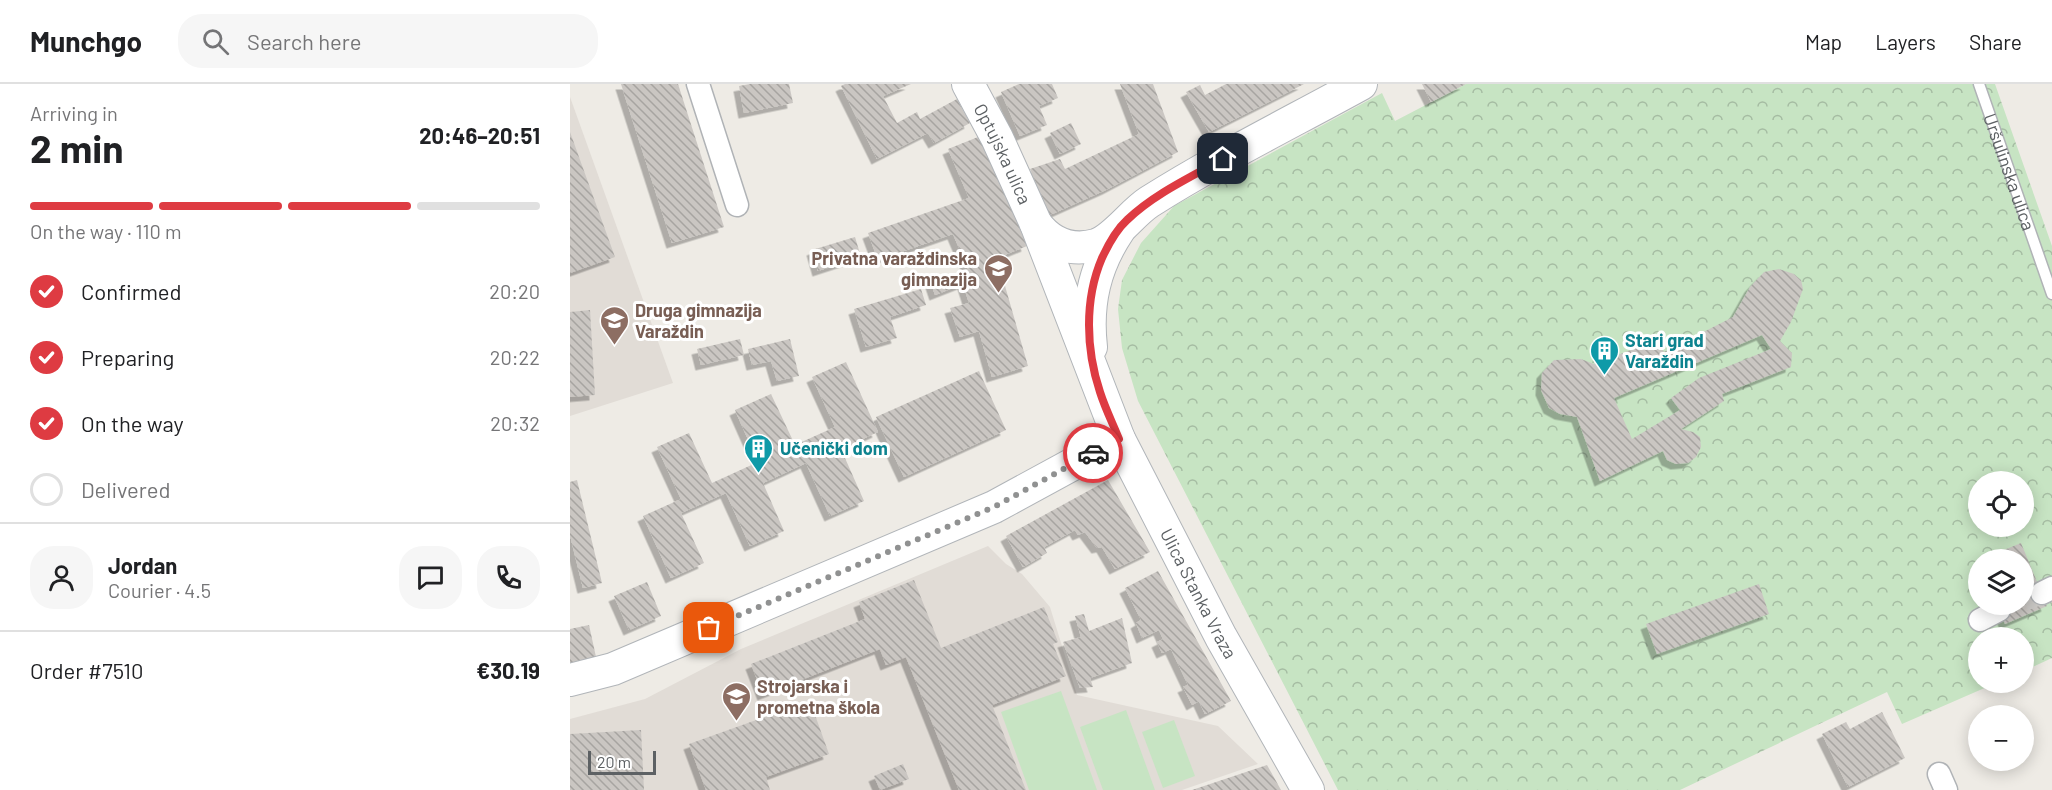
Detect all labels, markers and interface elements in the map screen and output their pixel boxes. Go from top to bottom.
search box [178,14,598,68]
text: Munchgo [30,24,142,58]
icon: search [199,25,232,58]
text: Search here [247,28,361,54]
text: Map [1805,29,1842,54]
text: Layers [1875,29,1936,54]
text: Share [1969,29,2022,54]
street label: Optujska ulica [969,99,1036,207]
text: Arriving in [30,101,118,125]
street label: Uršulinska ulica [1979,110,2040,233]
text: 20:46–20:51 [419,122,540,148]
text: 2 min [30,124,123,171]
pin [1197,133,1248,184]
icon: home [1206,142,1239,175]
text: On the way · 110 m [30,219,181,243]
place label: Privatna varaždinska gimnazija [811,247,977,290]
school or university icon: Privatna varaždinska gimnazija [982,252,1014,294]
icon: check [30,275,63,308]
text: Confirmed [81,278,181,304]
text: 20:20 [489,279,540,303]
place label: Druga gimnazija Varaždin [635,299,762,342]
school or university icon: Druga gimnazija Varaždin [598,304,630,346]
place label: Stari grad Varaždin [1625,329,1704,372]
building icon: Stari grad Varaždin [1588,334,1620,376]
icon: check [30,341,63,374]
text: Preparing [81,344,174,370]
text: 20:22 [490,345,540,369]
icon: check [30,407,63,440]
text: On the way [81,410,184,436]
text: 20:32 [490,411,540,435]
courier [1063,423,1123,483]
building icon: Učenički dom [743,432,775,474]
place label: Učenički dom [780,437,888,459]
icon: car [1077,437,1110,470]
map controls [1968,471,2034,771]
button: locate [1968,471,2034,537]
text: Delivered [81,476,170,502]
street label: Ulica Stanka Vraza [1156,525,1242,662]
button: person [30,546,93,609]
button: chat [399,546,462,609]
button: phone [477,546,540,609]
button: layers [1968,549,2034,615]
text: Jordan [108,552,177,578]
text: Courier · 4.5 [108,578,211,602]
pin [683,602,734,653]
icon: bag [692,611,725,644]
button: + [1968,627,2034,693]
text: Order #7510 [30,657,143,683]
text: €30.19 [476,657,540,683]
place label: Strojarska i prometna škola [757,675,880,718]
school or university icon: Strojarska i prometna škola [720,680,752,722]
button: − [1968,705,2034,771]
scale bar [588,748,656,776]
text: 20 m [597,752,631,771]

